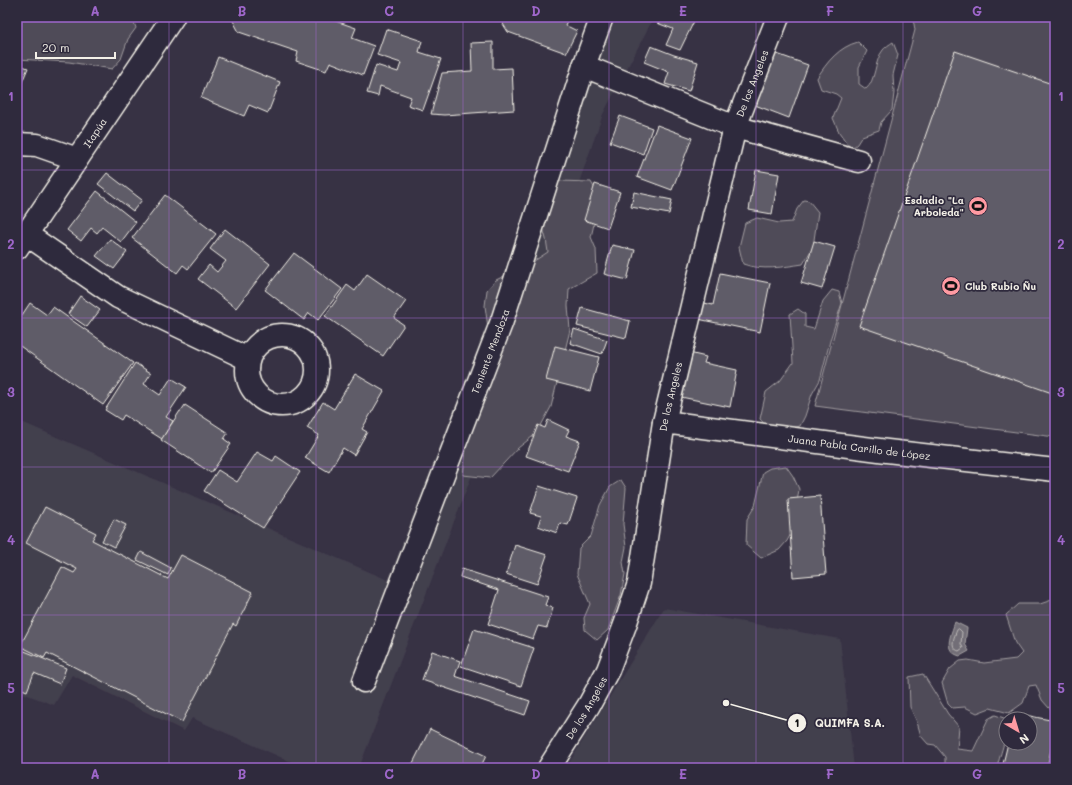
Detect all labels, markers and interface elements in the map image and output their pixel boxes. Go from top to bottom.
text: A [90,2,100,19]
text: B [238,2,247,19]
text: C [384,2,394,19]
text: D [531,2,541,19]
text: E [679,2,687,19]
text: F [826,2,834,19]
text: G [972,2,982,19]
scale bar [36,34,115,60]
text: 20 m [42,39,70,55]
street label: De los Angeles [733,48,772,119]
text: 1 [8,87,14,104]
text: 1 [1058,87,1064,104]
street label: Itapúa [80,115,110,150]
place label: Esdadio "La Arboleda" [904,193,964,219]
sports icon: Esdadio "La Arboleda" [967,195,989,217]
text: 2 [7,235,15,252]
text: 2 [1057,235,1065,252]
sports icon: Club Rubio Ñu [940,275,962,297]
place label: Club Rubio Ñu [965,279,1036,293]
street label: Teniente Mendoza [468,307,512,396]
street label: De los Angeles [656,360,685,432]
text: 3 [7,383,15,400]
text: 3 [1057,383,1065,400]
street label: Juana Pabla Carillo de López [787,431,932,463]
text: 4 [7,531,15,548]
text: 4 [1057,531,1065,548]
street label: De los Angeles [562,674,610,742]
text: 5 [7,679,15,696]
text: 5 [1057,679,1065,696]
north arrow [998,711,1038,751]
callout: QUIMFA S.A. [787,712,893,735]
text: 1 [794,714,800,730]
text: QUIMFA S.A. [815,715,885,730]
text: N [1017,731,1032,748]
text: A [90,765,100,782]
text: B [238,765,247,782]
text: C [384,765,394,782]
text: D [531,765,541,782]
text: E [679,765,687,782]
text: F [826,765,834,782]
text: G [972,765,982,782]

